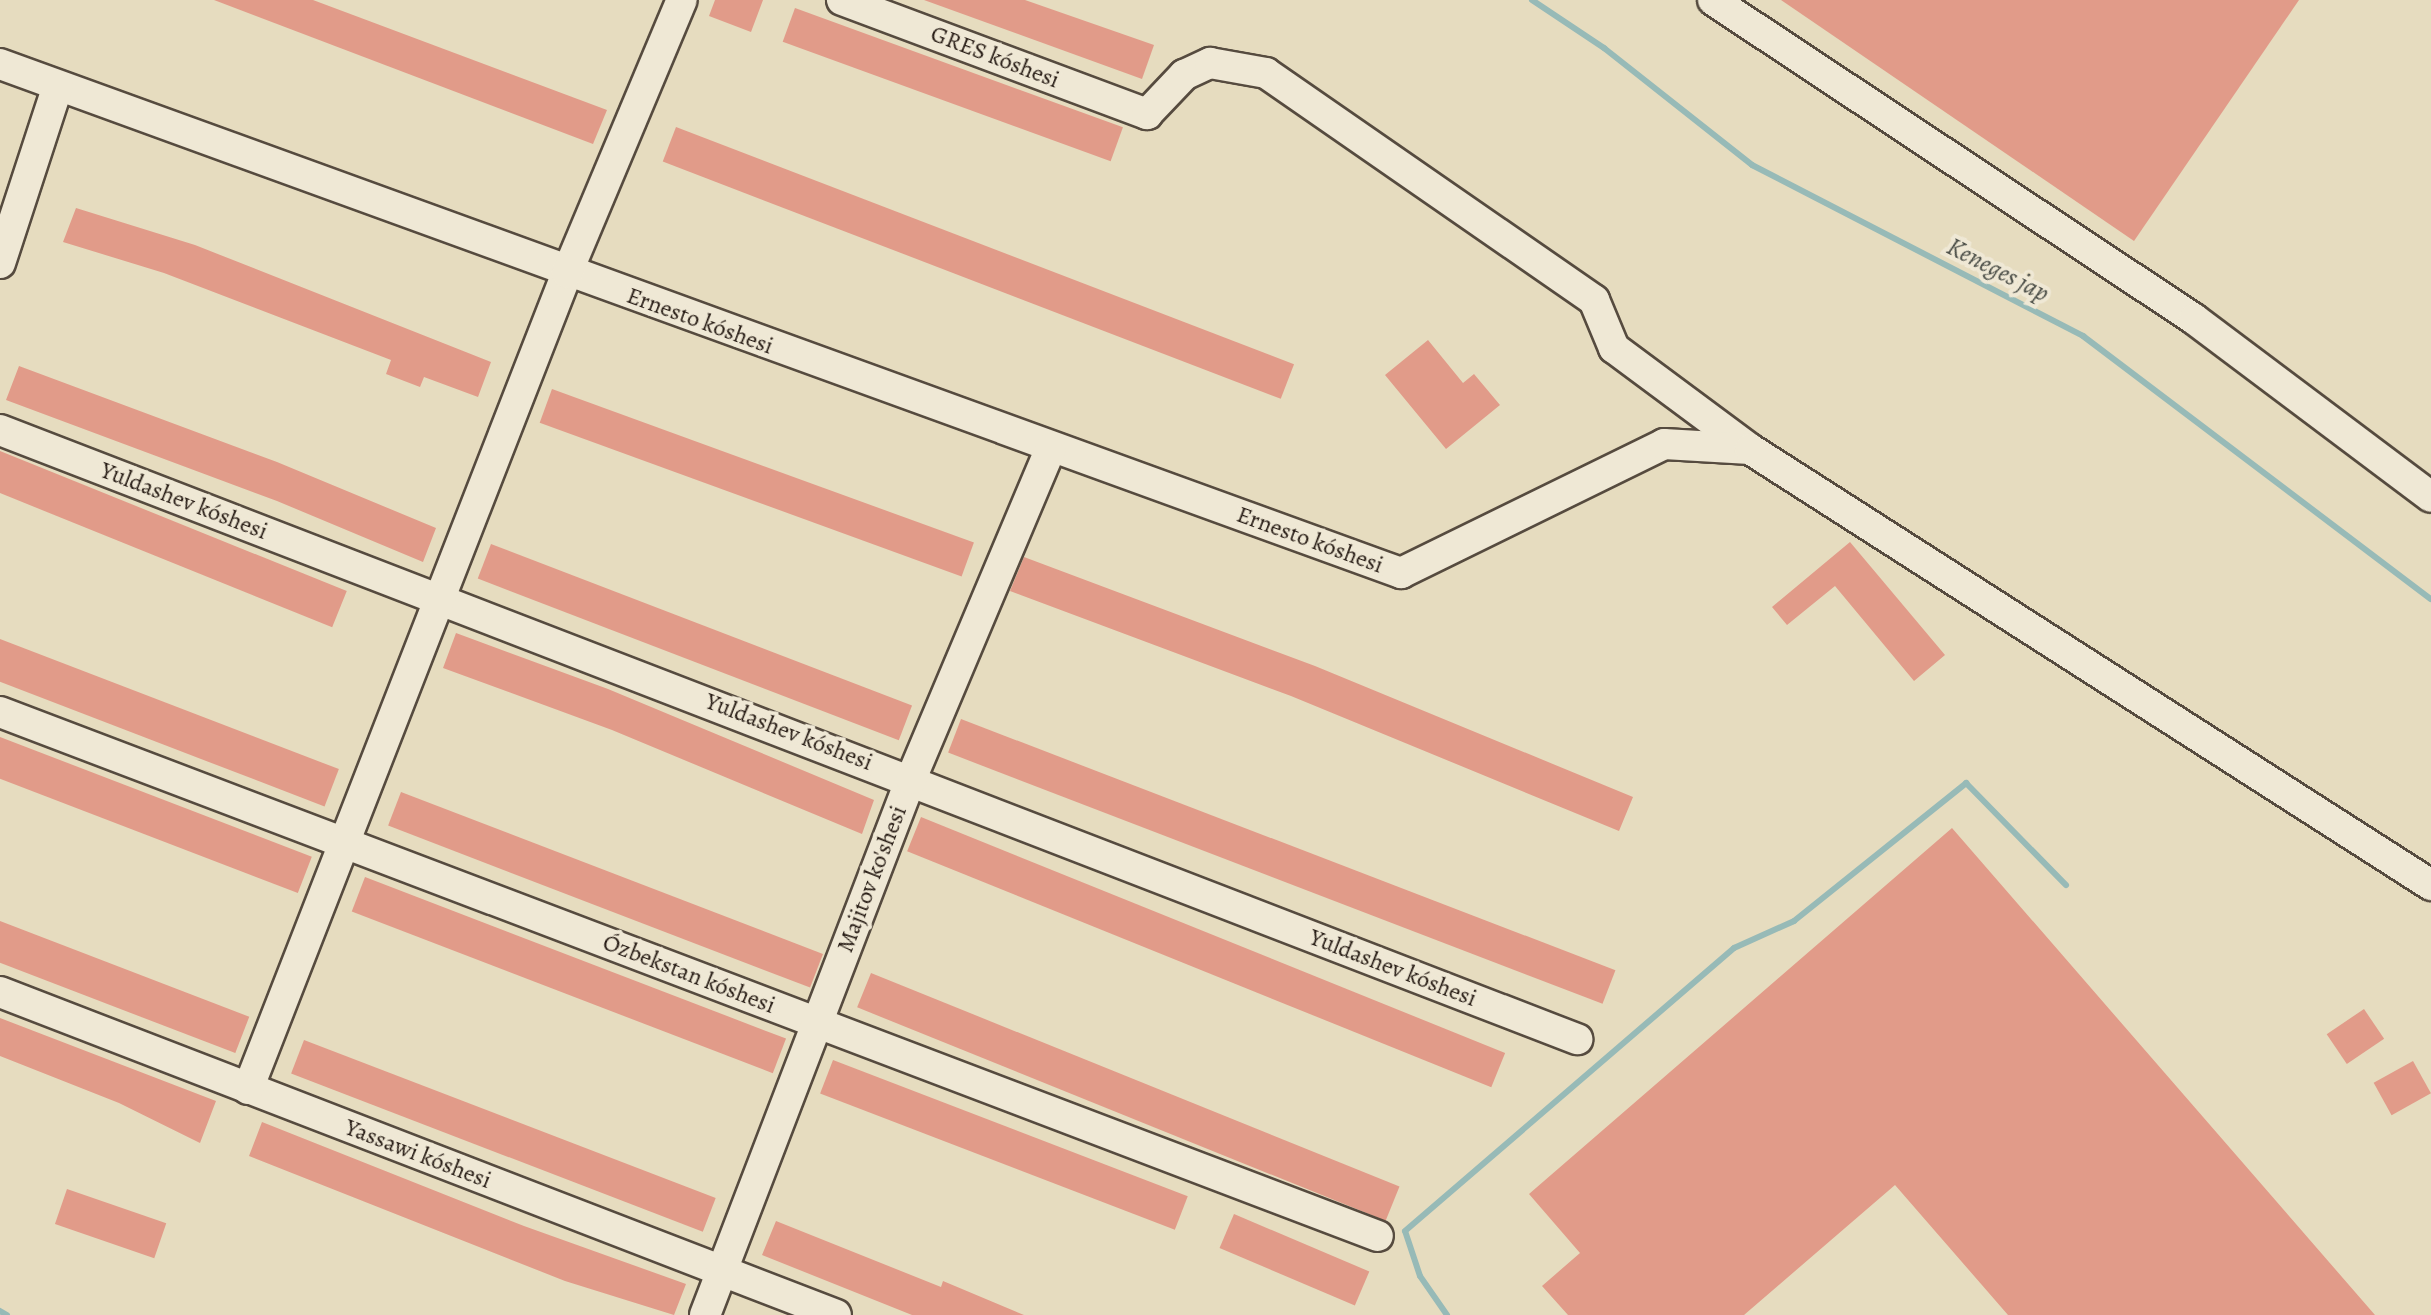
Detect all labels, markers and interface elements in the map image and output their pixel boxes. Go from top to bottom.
street label: GRES kóshesi [927,19,1063,95]
water label: Keneges jap [1942,231,2054,309]
street label: Ernesto kóshesi [623,281,777,361]
street label: Yuldashev kóshesi [96,456,272,546]
street label: Ernesto kóshesi [1233,500,1387,580]
street label: Yuldashev kóshesi [701,687,877,777]
street label: Majitov ko'shesi [831,802,913,956]
street label: Yuldashev kóshesi [1305,923,1481,1013]
street label: Ózbekstan kóshesi [599,928,779,1020]
street label: Yassawi kóshesi [341,1113,495,1195]

